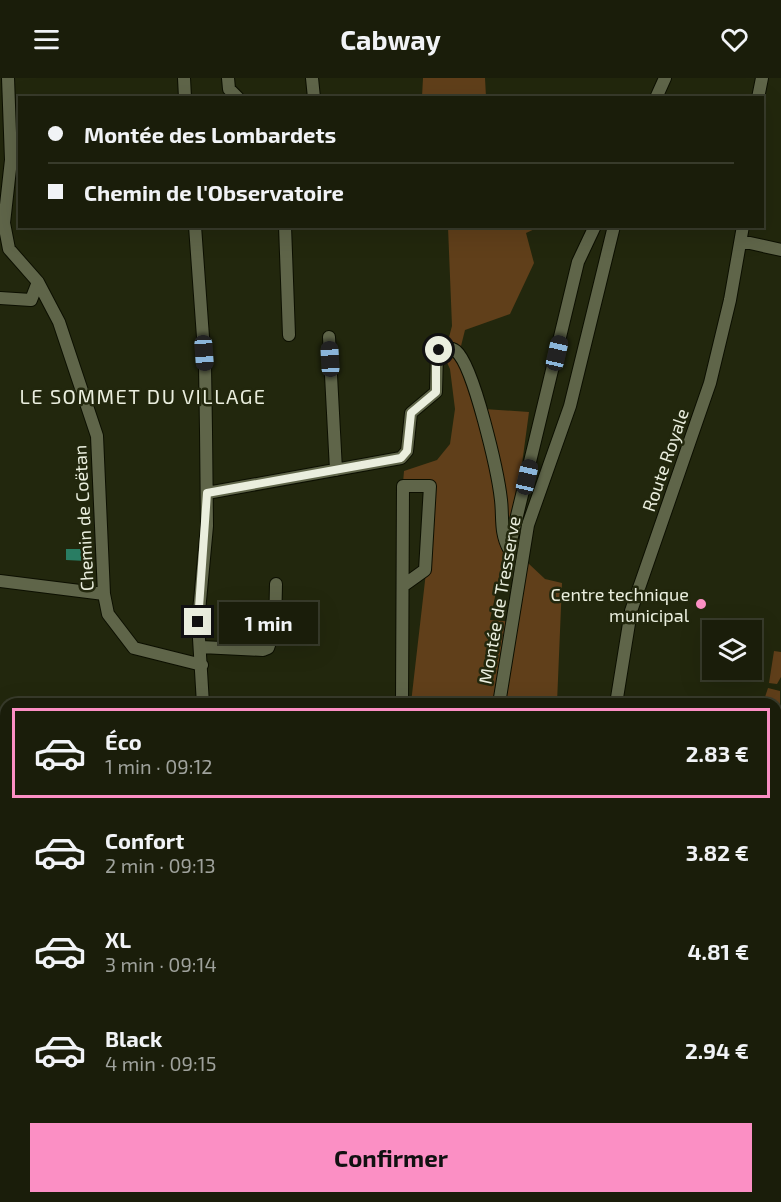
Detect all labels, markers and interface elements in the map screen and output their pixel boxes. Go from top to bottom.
icon: menu [30,23,63,56]
text: Cabway [340,23,441,55]
icon: heart [718,23,751,56]
text: Montée des Lombardets [84,121,336,147]
text: Chemin de l'Observatoire [84,179,344,205]
car [544,333,570,373]
car [194,334,214,372]
route start [425,336,452,363]
car [320,341,340,377]
district label: LE SOMMET DU VILLAGE [19,384,267,408]
street label: Route Royale [637,406,693,514]
street label: Chemin de Coëtan [68,444,98,592]
car [514,457,540,497]
street label: Montée de Tresserve [473,514,525,686]
place label: Centre technique municipal [551,583,690,626]
marker: Centre technique municipal [694,597,708,611]
callout: 1 min [219,601,318,643]
route end [184,608,211,635]
text: 1 min [244,611,293,635]
map controls [702,620,762,680]
button: layers [702,620,762,680]
icon: car [33,726,87,780]
text: Éco [105,728,142,754]
text: 2.83 € [686,740,749,766]
text: 1 min · 09:12 [105,754,213,778]
icon: car [33,825,87,879]
text: Confort [105,827,184,853]
text: 3.82 € [686,839,749,865]
text: 2 min · 09:13 [105,853,216,877]
icon: car [33,924,87,978]
text: XL [105,926,131,952]
text: 4.81 € [688,938,749,964]
text: 3 min · 09:14 [105,952,217,976]
icon: car [33,1023,87,1077]
text: Black [105,1025,162,1051]
text: 2.94 € [685,1037,749,1063]
text: 4 min · 09:15 [105,1051,216,1075]
button: Confirmer [30,1123,752,1192]

